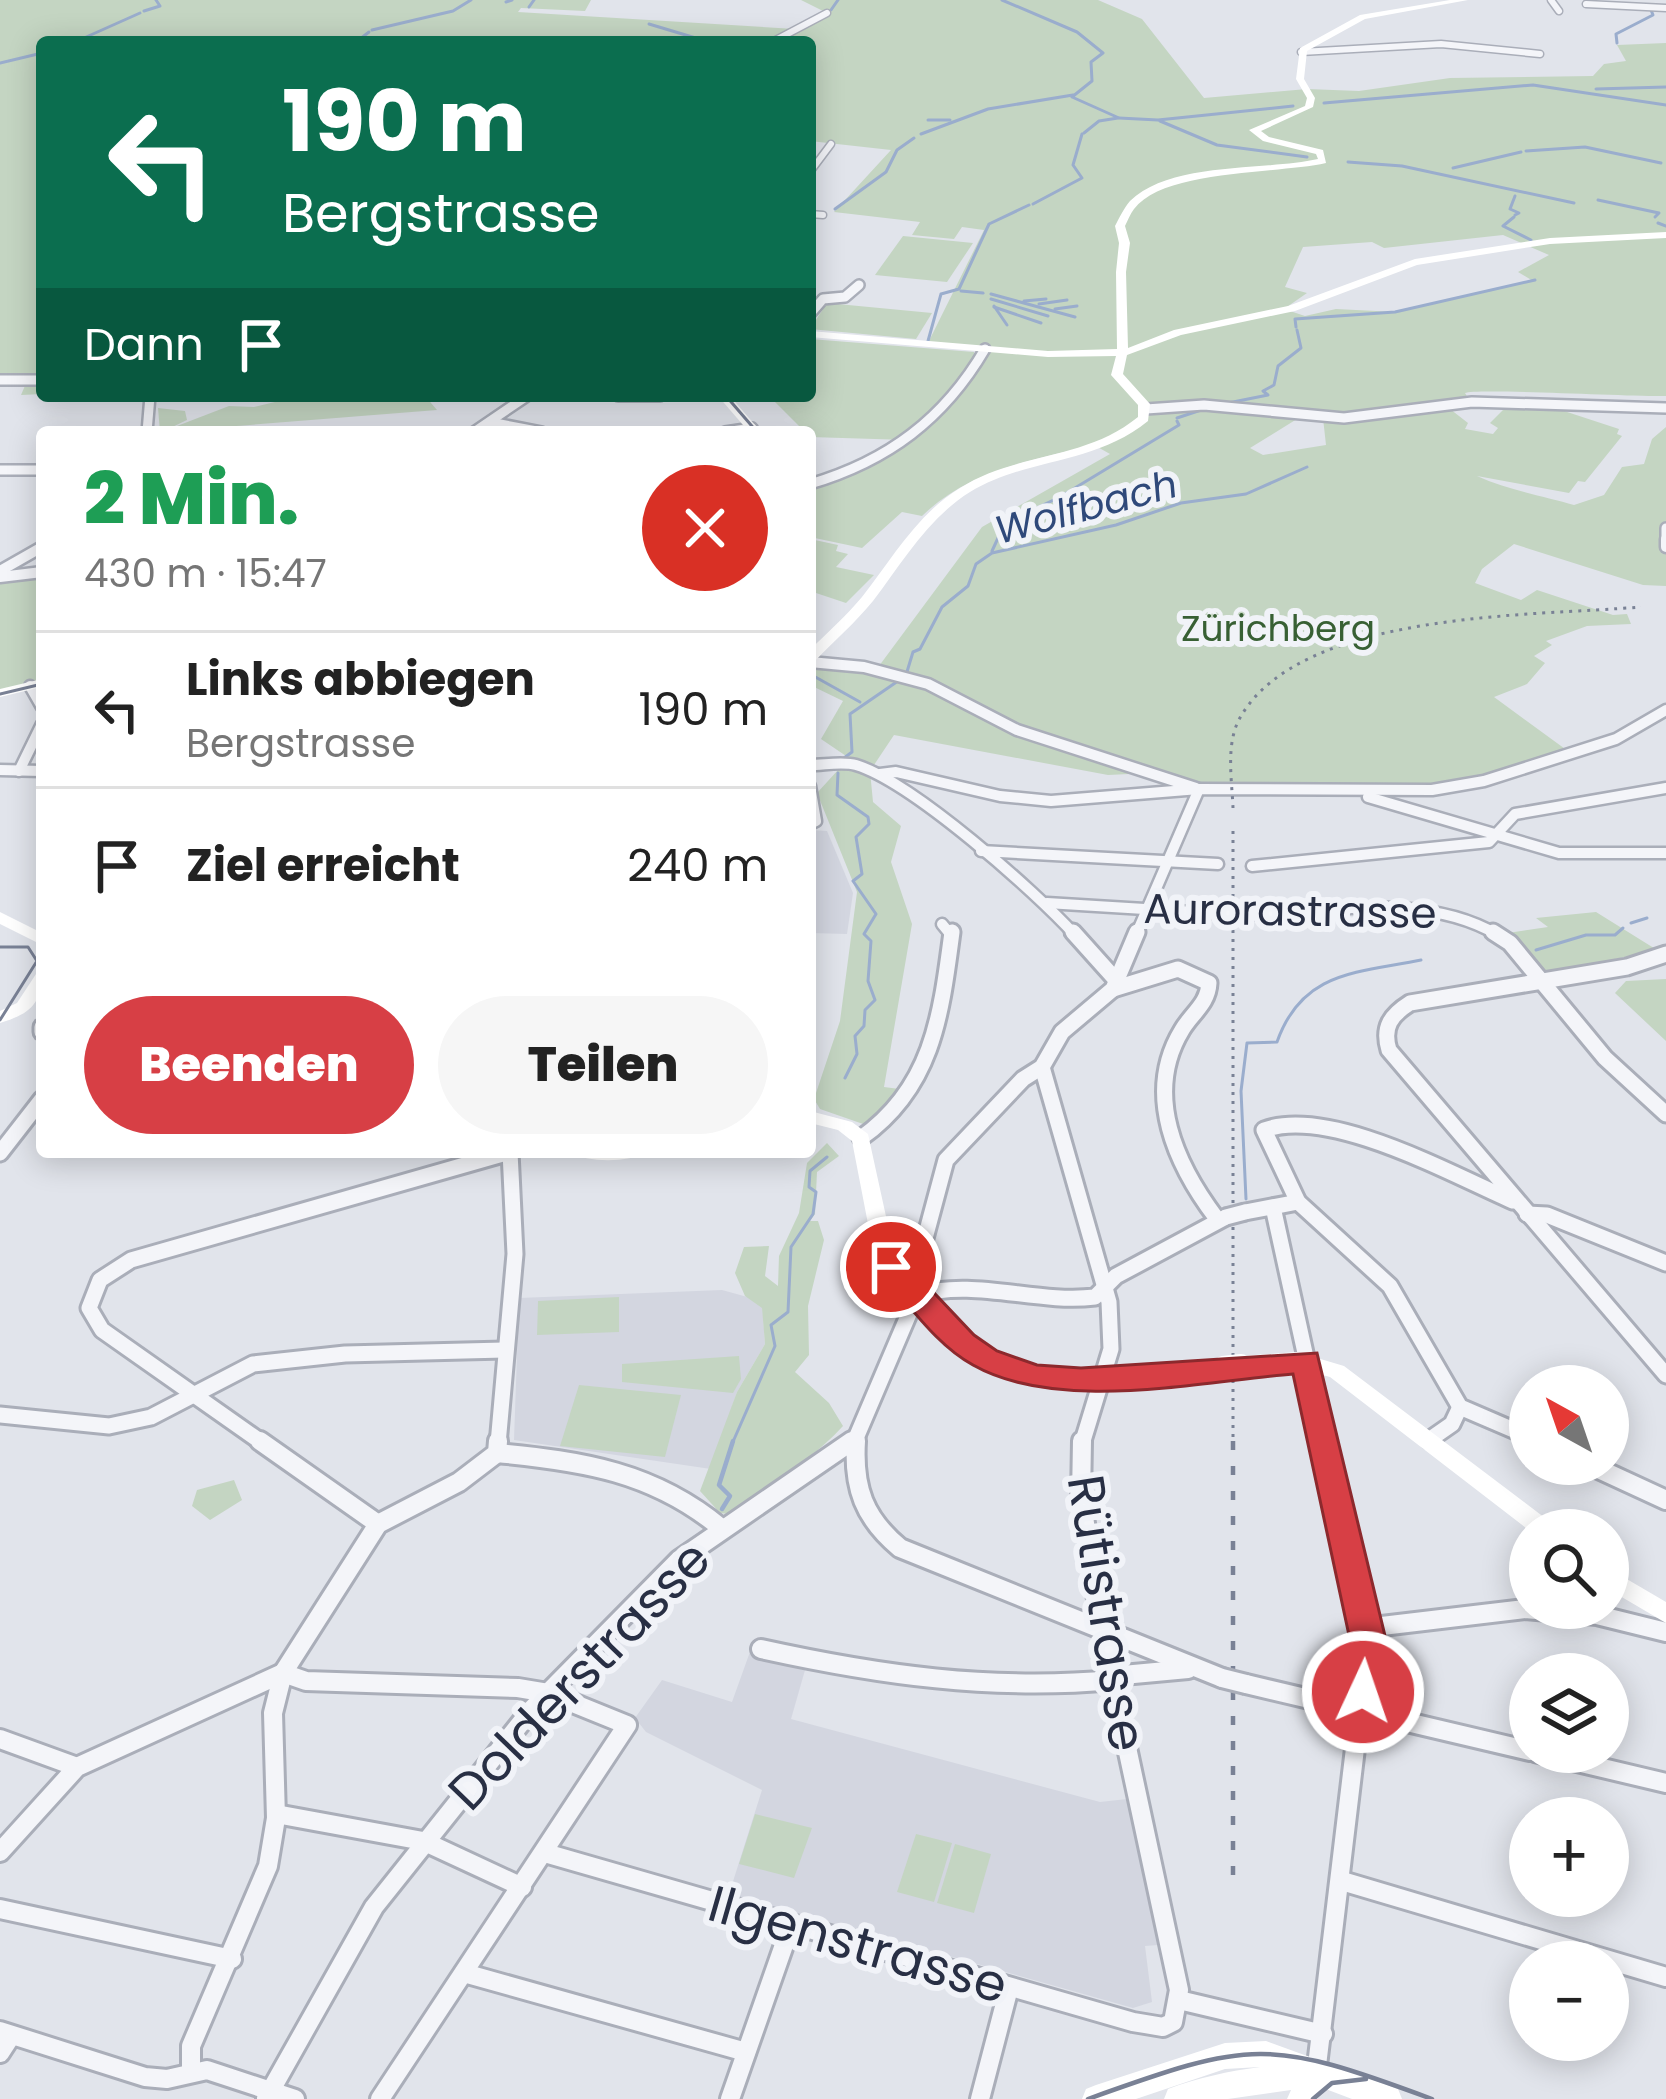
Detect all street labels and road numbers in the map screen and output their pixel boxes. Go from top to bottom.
street label: Aurorastrasse [1143,879,1437,943]
street label: Rütistrasse [1050,1470,1164,1756]
street label: Dolderstrasse [432,1524,726,1826]
street label: Ilgenstrasse [700,1867,1016,2021]

